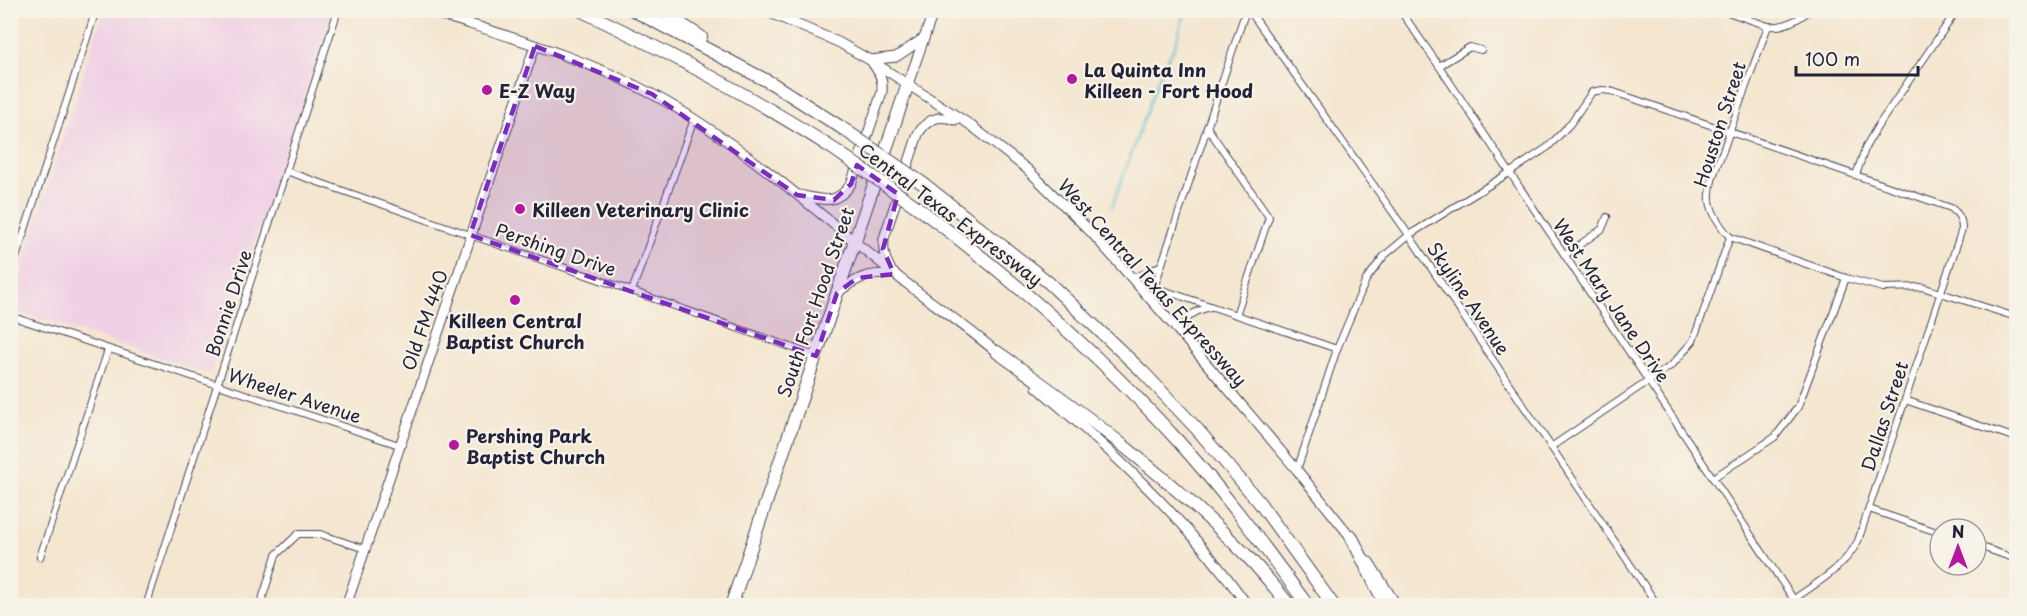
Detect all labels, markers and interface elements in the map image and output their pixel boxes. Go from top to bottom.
scale bar [1796,39,1918,77]
text: 100 m [1805,45,1860,72]
place label: La Quinta Inn Killeen - Fort Hood [1084,56,1253,104]
street label: Houston Street [1686,58,1752,190]
marker: La Quinta Inn Killeen - Fort Hood [1065,72,1079,86]
place label: E-Z Way [499,77,575,104]
marker: E-Z Way [480,83,494,97]
street label: Central Texas Expressway [853,136,1049,292]
street label: West Central Texas Expressway [1052,172,1254,392]
place label: Killeen Veterinary Clinic [532,196,749,223]
marker: Killeen Veterinary Clinic [513,202,527,216]
street label: South Fort Hood Street [770,203,860,401]
street label: West Mary Jane Drive [1547,213,1677,387]
street label: Pershing Drive [492,216,620,282]
street label: Skyline Avenue [1421,236,1517,360]
street label: Bonnie Drive [198,246,258,360]
street label: Old FM 440 [394,266,454,374]
marker: Killeen Central Baptist Church [508,293,522,307]
place label: Killeen Central Baptist Church [445,307,585,355]
street label: Dallas Street [1853,357,1915,475]
street label: Wheeler Avenue [225,361,365,429]
place label: Pershing Park Baptist Church [466,422,605,470]
marker: Pershing Park Baptist Church [447,438,461,452]
north arrow [1928,517,1988,577]
text: N [1952,519,1964,543]

